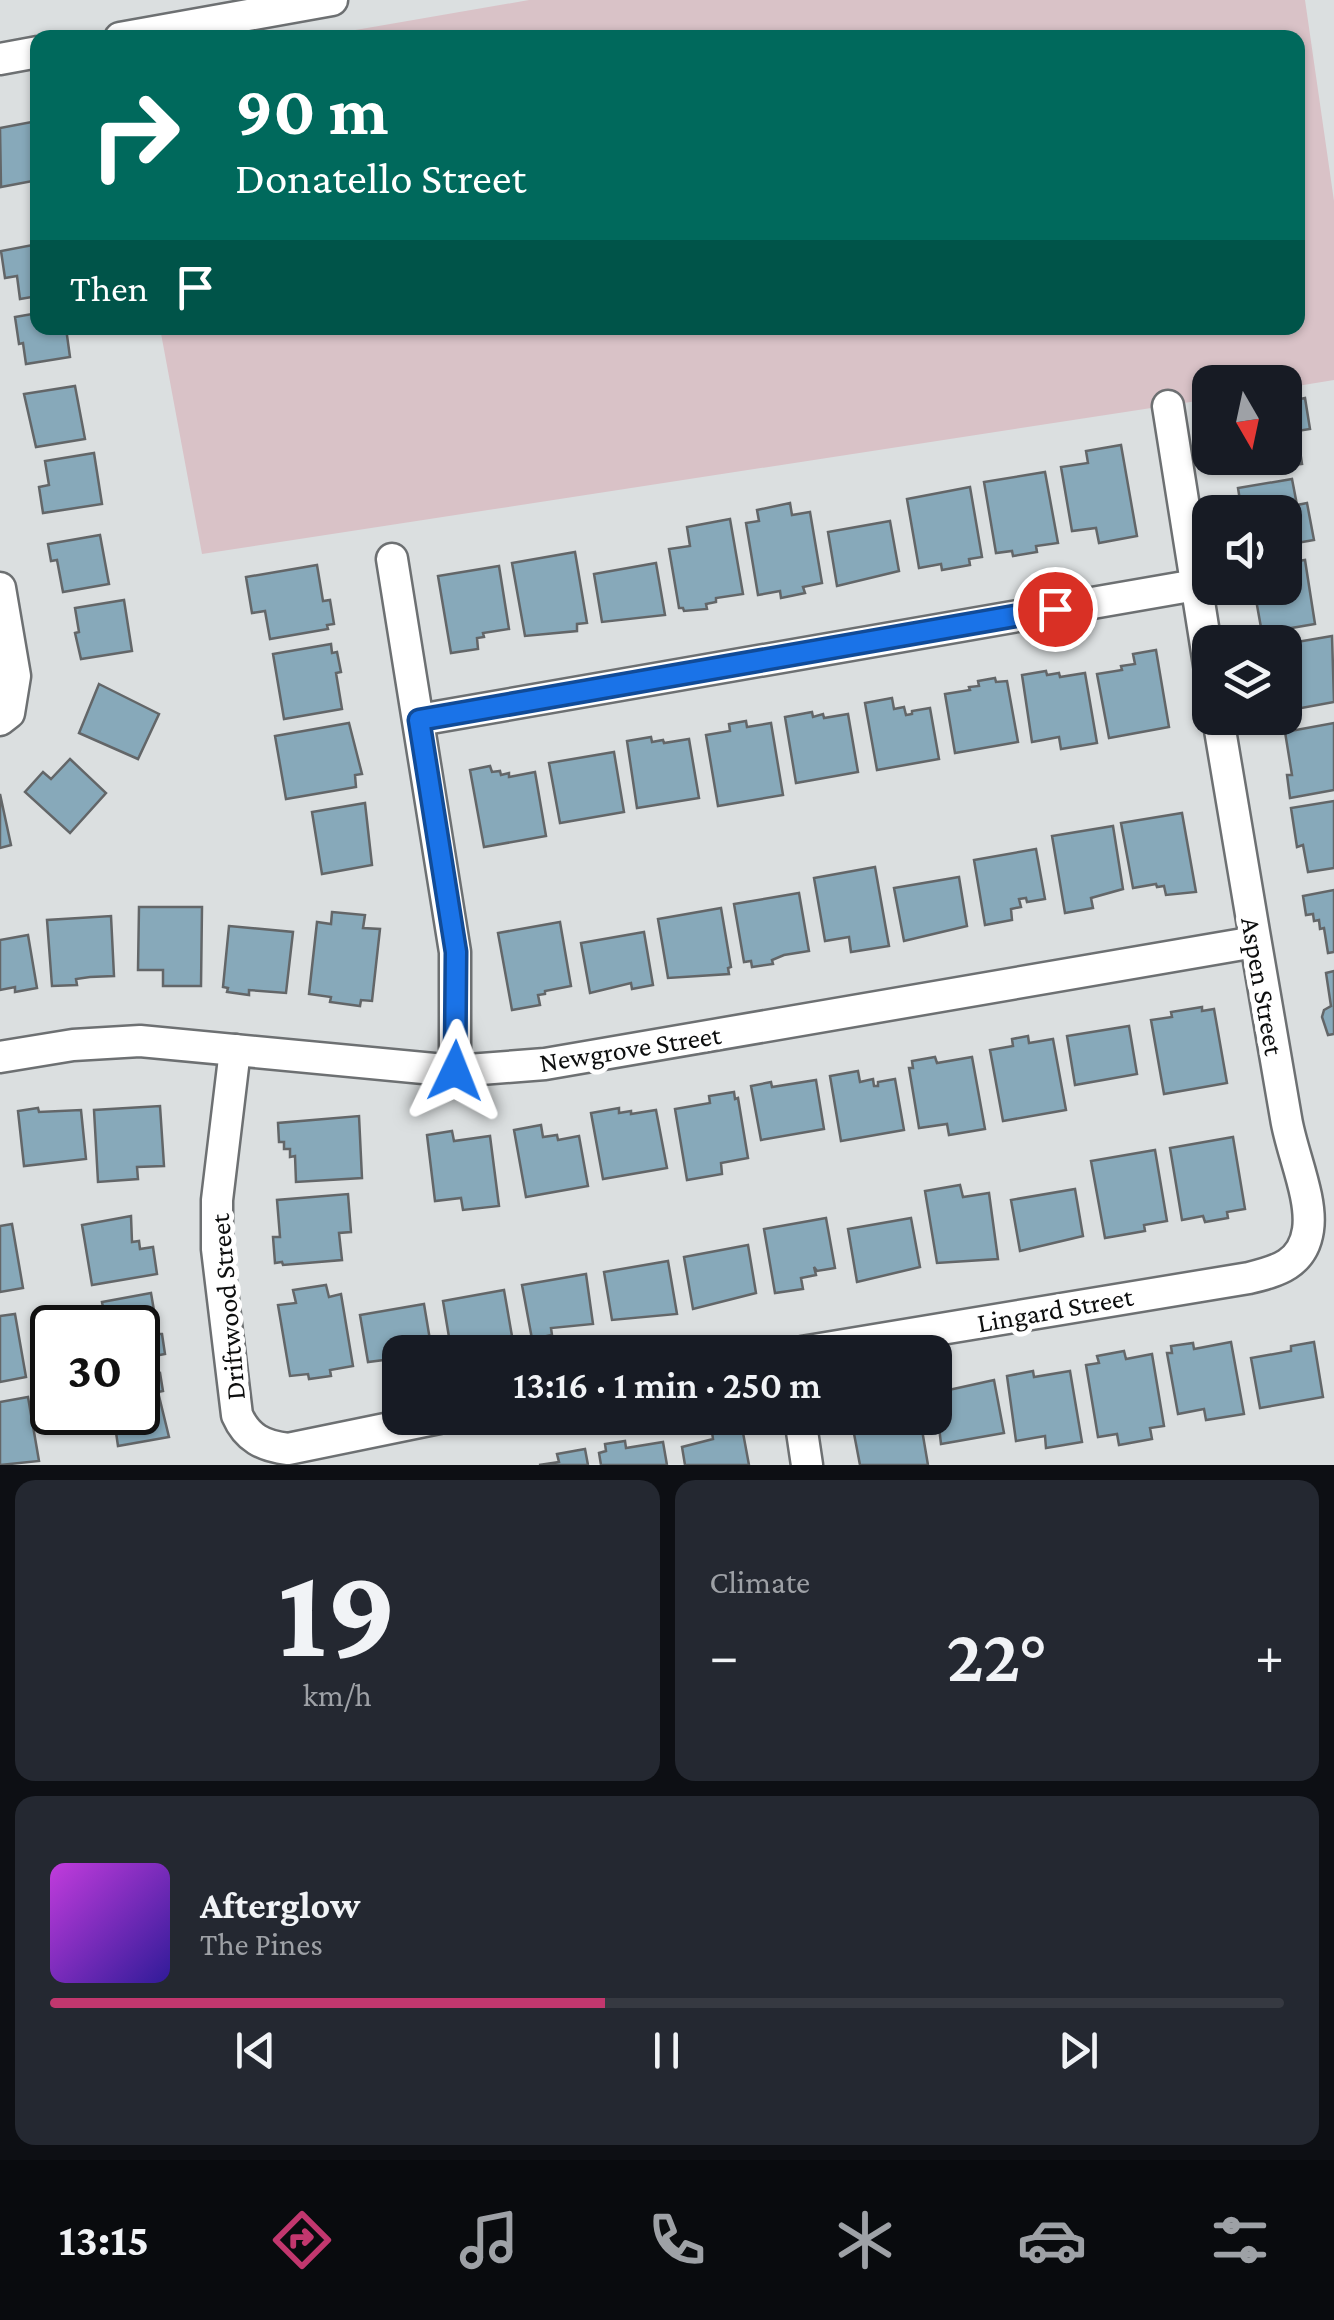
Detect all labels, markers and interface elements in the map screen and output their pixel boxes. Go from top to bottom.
icon: right [70,70,200,200]
text: 90 m [235,71,388,149]
text: Donatello Street [235,153,527,203]
icon: arrive [168,260,223,315]
text: Then [70,267,148,309]
north arrow [1192,365,1302,475]
map controls [1192,365,1302,735]
button: sound [1192,495,1302,605]
pin [1013,567,1098,652]
icon: arrive [1028,582,1083,637]
button: layers [1192,625,1302,735]
street label: Aspen Street [1235,915,1290,1058]
position arrow [403,1019,507,1123]
street label: Newgrove Street [537,1019,724,1078]
street label: Driftwood Street [204,1212,251,1401]
street label: Lingard Street [975,1280,1136,1338]
speed limit sign: 30 [30,1305,160,1435]
text: 13:16 · 1 min · 250 m [513,1364,821,1406]
text: 19 [277,1539,397,1684]
text: Climate [710,1564,810,1600]
text: 22° [947,1614,1047,1697]
text: − [710,1625,739,1686]
text: + [1255,1625,1284,1686]
text: km/h [303,1677,372,1713]
text: Afterglow [200,1884,360,1926]
text: The Pines [200,1926,323,1962]
icon: previous [228,2023,283,2078]
icon: pause [639,2023,694,2078]
icon: next [1051,2023,1106,2078]
icon: directions [267,2205,337,2275]
icon: music [454,2205,524,2275]
icon: phone [642,2205,712,2275]
icon: climate [830,2205,900,2275]
icon: car [1017,2205,1087,2275]
icon: filters [1205,2205,1275,2275]
text: 13:15 [59,2215,149,2265]

